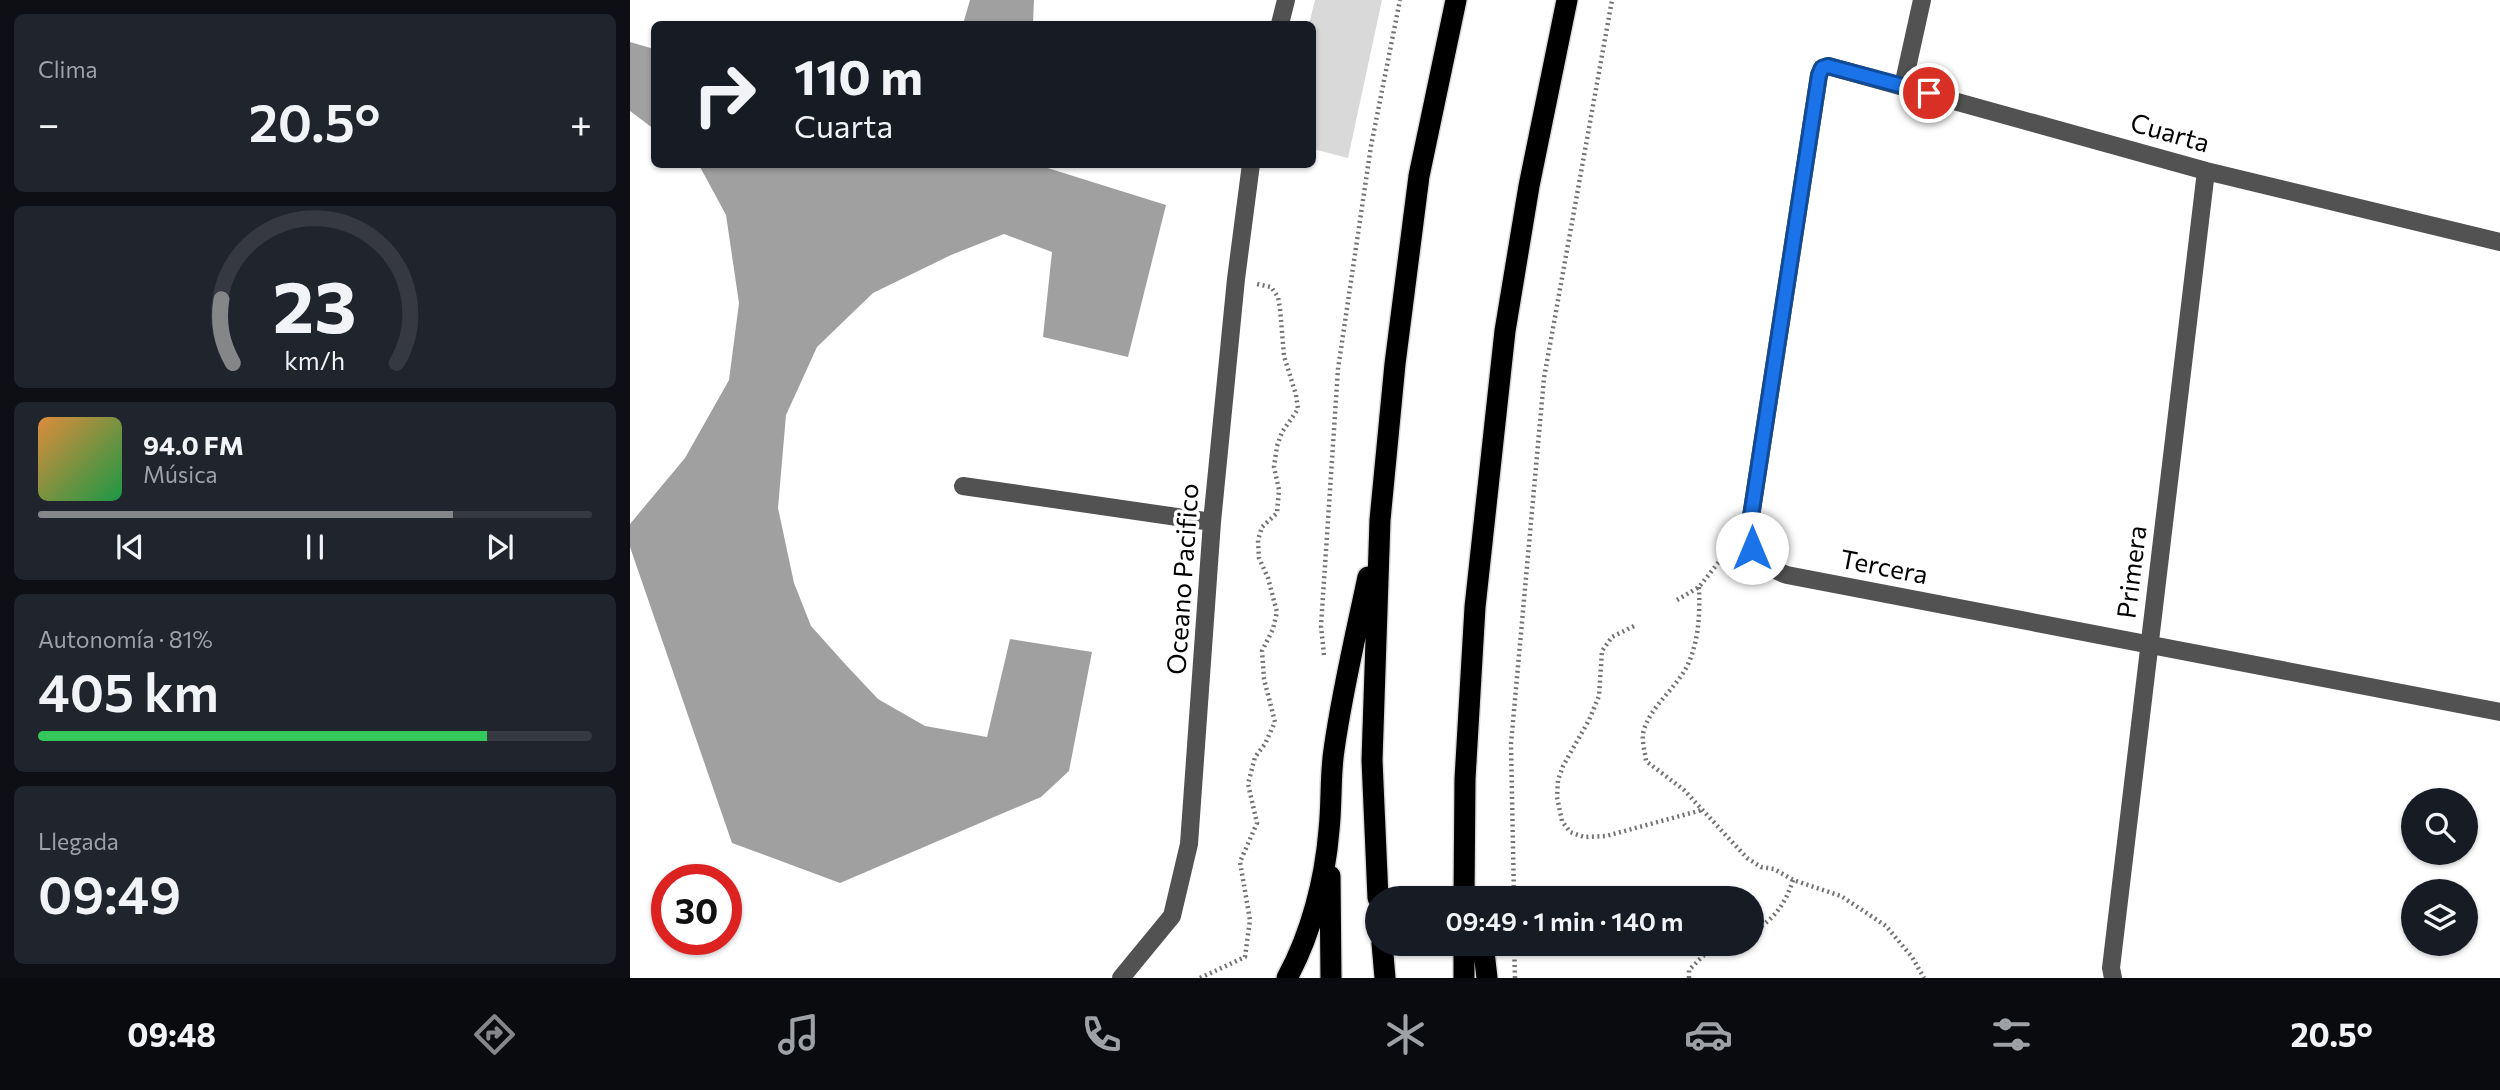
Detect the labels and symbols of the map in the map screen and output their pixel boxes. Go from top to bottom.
pin [1899,63,1959,123]
street label: Cuarta [2127,106,2213,158]
street label: Oceano Pacifico [1159,482,1204,676]
position arrow [1715,511,1789,585]
street label: Primera [2109,524,2152,620]
street label: Tercera [1838,542,1931,589]
speed limit sign: 30 [651,864,742,955]

